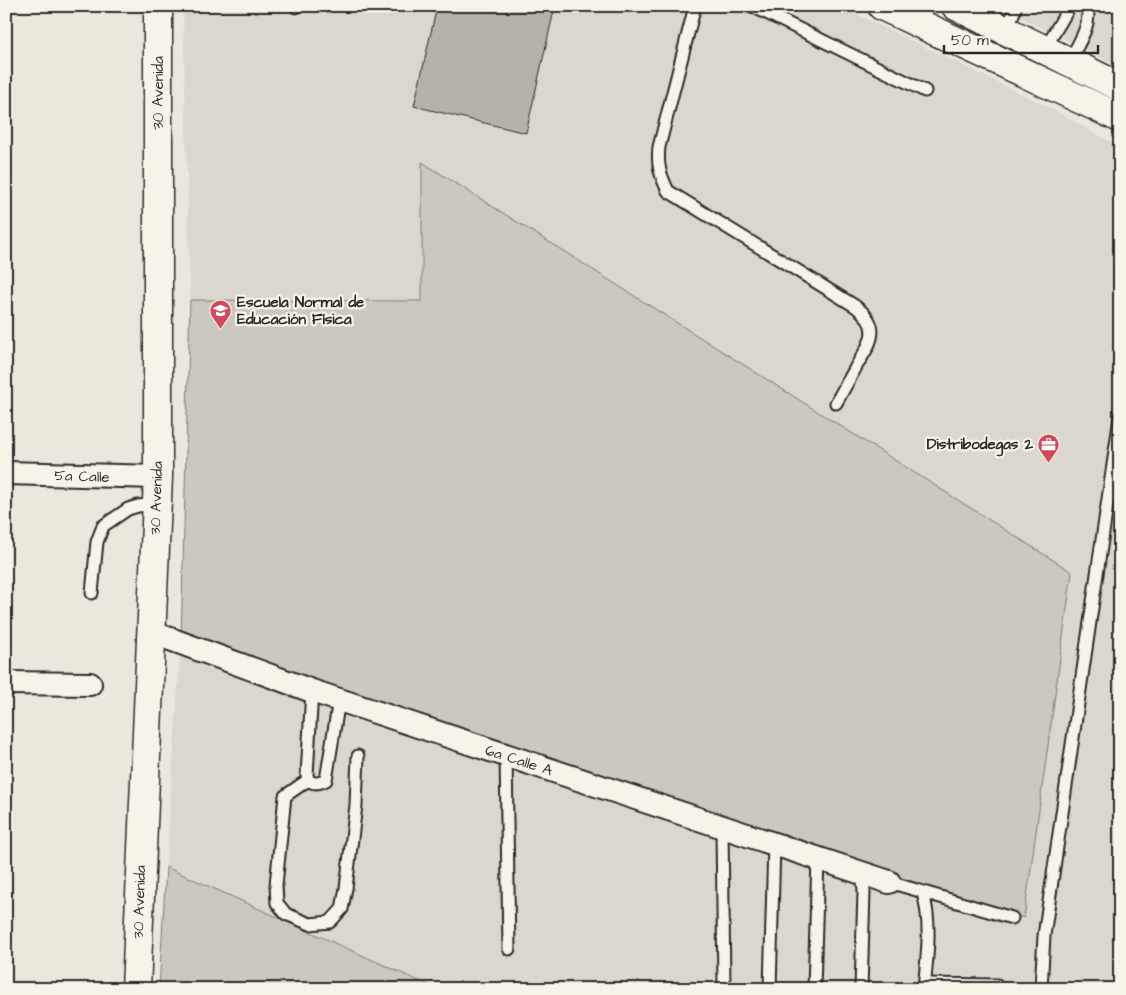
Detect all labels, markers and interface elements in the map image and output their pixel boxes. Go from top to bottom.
scale bar [944,22,1097,54]
text: 50 m [951,30,989,51]
street label: 30 Avenida [148,56,169,130]
place label: Escuela Normal de Educación Física [237,292,364,330]
school or university icon: Escuela Normal de Educación Física [209,299,233,330]
office icon: Distribodegas 2 [1037,432,1061,463]
place label: Distribodegas 2 [927,434,1033,457]
street label: 30 Avenida [145,460,168,535]
street label: 5a Calle [54,465,110,488]
street label: 6a Calle A [482,740,556,781]
street label: 30 Avenida [128,864,151,939]

